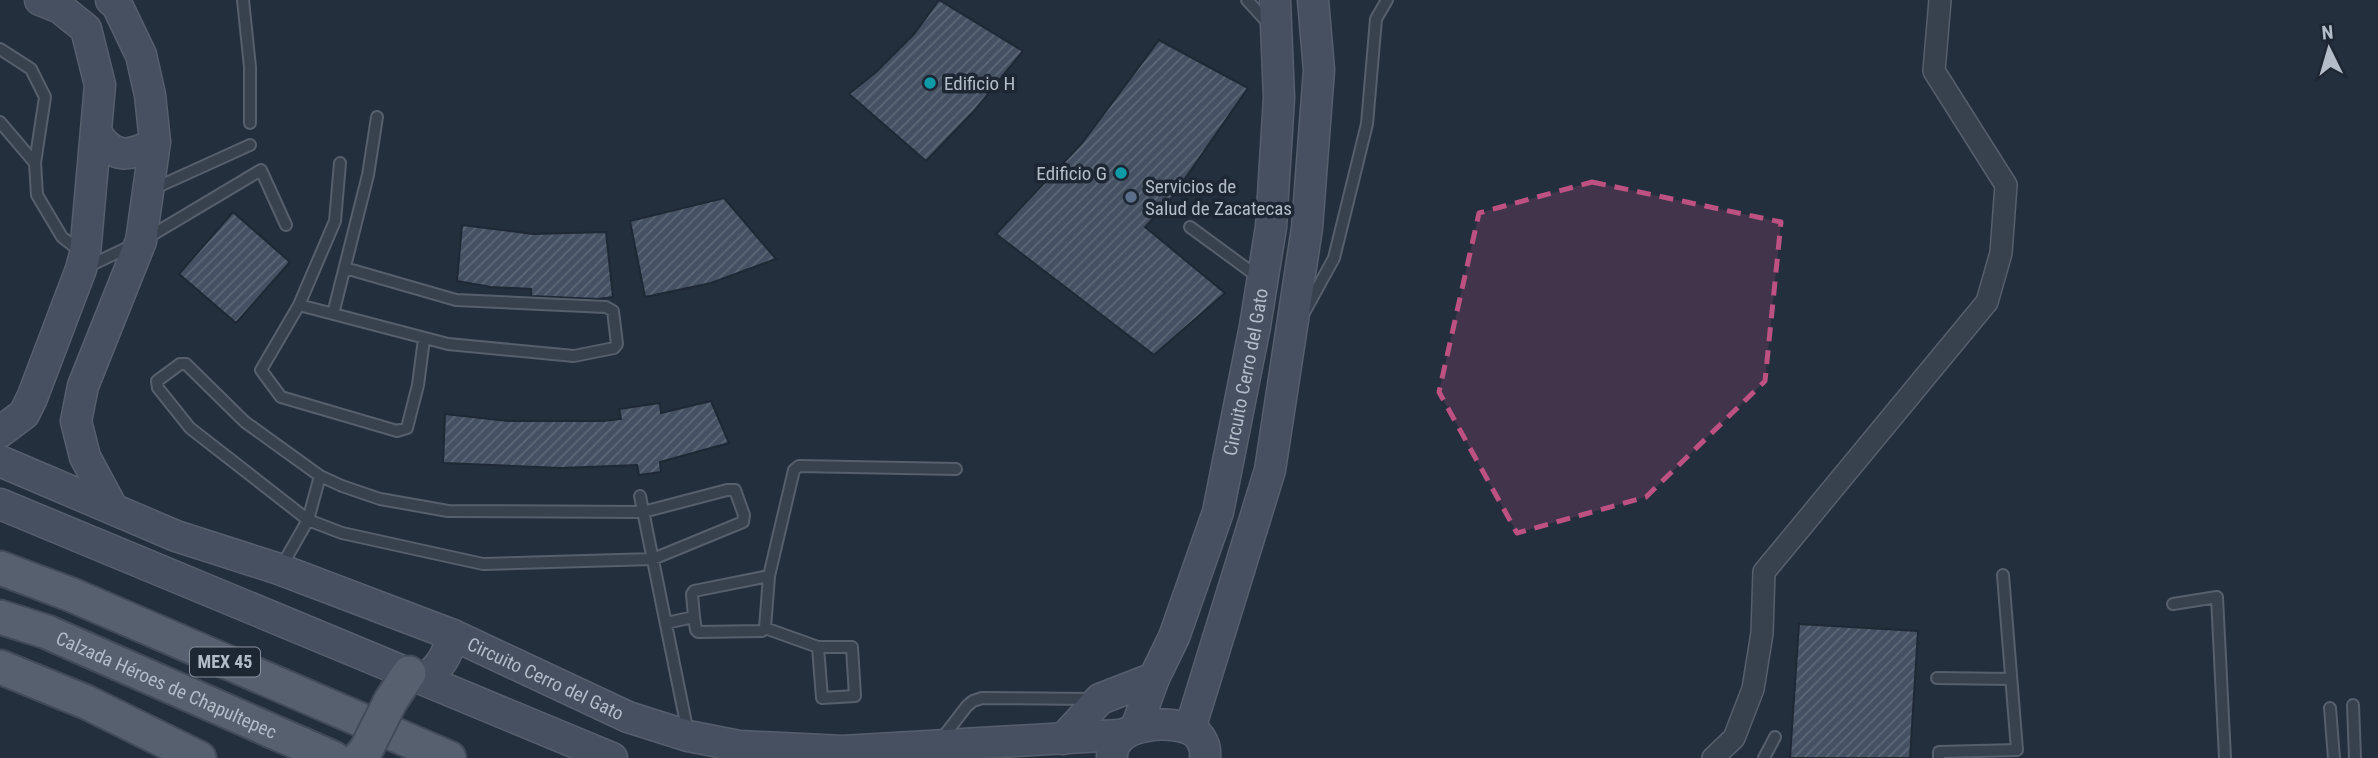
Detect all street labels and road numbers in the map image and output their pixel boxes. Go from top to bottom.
street label: Circuito Cerro del Gato [1218,287,1273,458]
street label: Calzada Héroes de Chapultepec [52,626,280,744]
street label: Circuito Cerro del Gato [464,632,627,725]
road number: MEX 45 [190,648,260,676]

